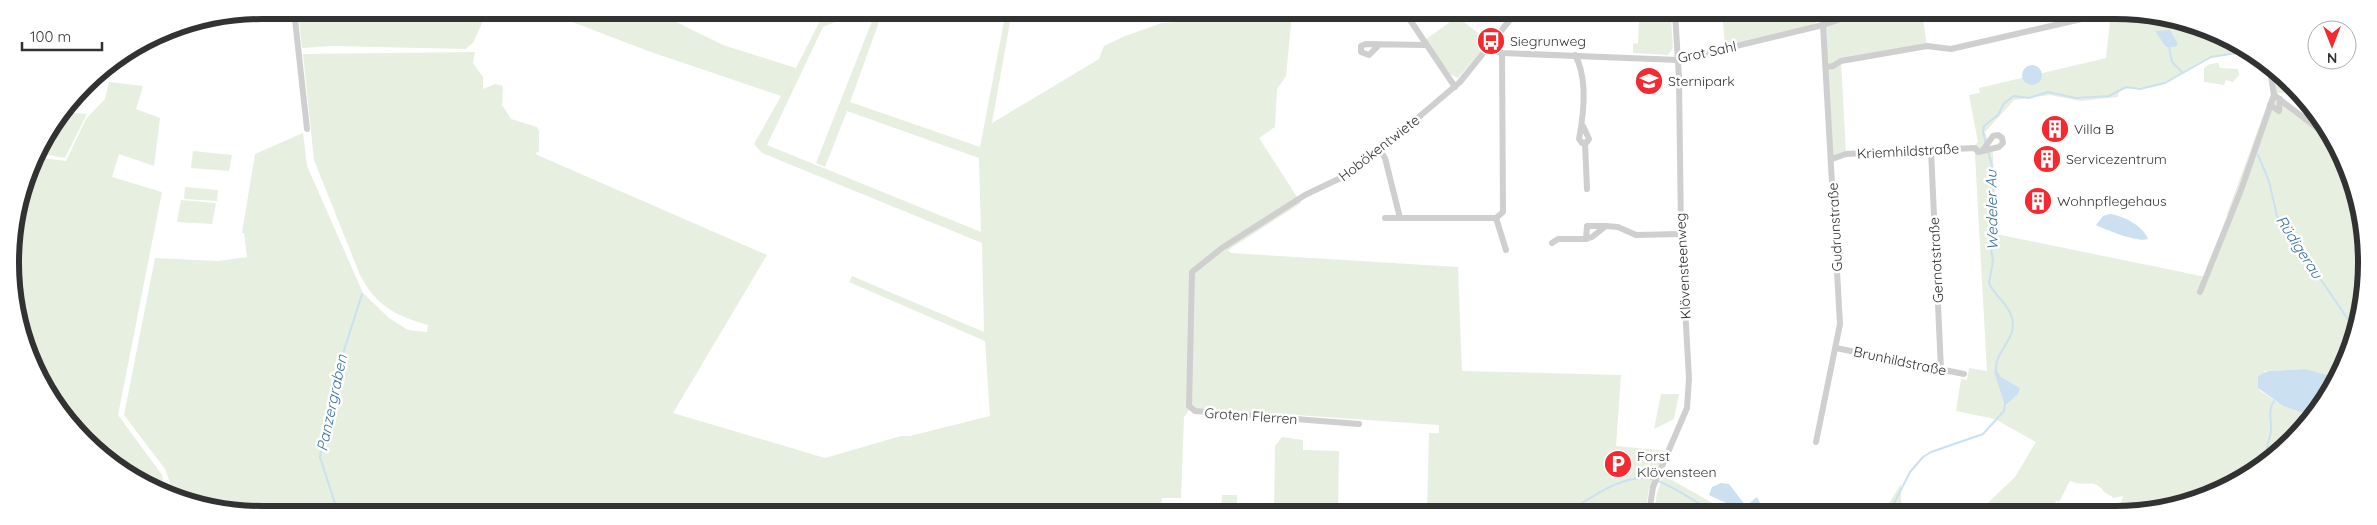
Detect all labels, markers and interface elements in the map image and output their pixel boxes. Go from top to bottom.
scale bar [22,20,102,52]
north arrow [2307,20,2357,70]
bus stop icon: Siegrunweg [1476,26,1506,56]
text: 100 m [30,27,71,46]
place label: Siegrunweg [1510,32,1586,50]
street label: Grot Sahl [1676,37,1738,67]
text: N [2327,49,2337,67]
school or university icon: Sternipark [1634,66,1664,96]
place label: Sternipark [1668,72,1735,90]
street label: Hobökentwiete [1335,111,1423,185]
building icon: Villa B [2040,114,2070,144]
place label: Villa B [2074,120,2114,138]
street label: Kriemhildstraße [1856,139,1960,163]
building icon: Servicezentrum [2032,144,2062,174]
place label: Servicezentrum [2066,150,2167,168]
water label: Wedeler Au [1981,168,2002,250]
street label: Gudrunstraße [1824,182,1846,272]
building icon: Wohnpflegehaus [2023,186,2053,216]
place label: Wohnpflegehaus [2057,192,2167,210]
street label: Klövensteenweg [1671,212,1695,320]
water label: Rüdigerau [2272,212,2328,283]
street label: Gernotstraße [1925,216,1947,303]
street label: Brunhildstraße [1852,342,1948,380]
water label: Panzergraben [312,353,351,453]
street label: Groten Flerren [1204,404,1298,428]
place label: Forst Klövensteen [1637,447,1717,481]
parking icon: Forst Klövensteen [1603,449,1633,479]

